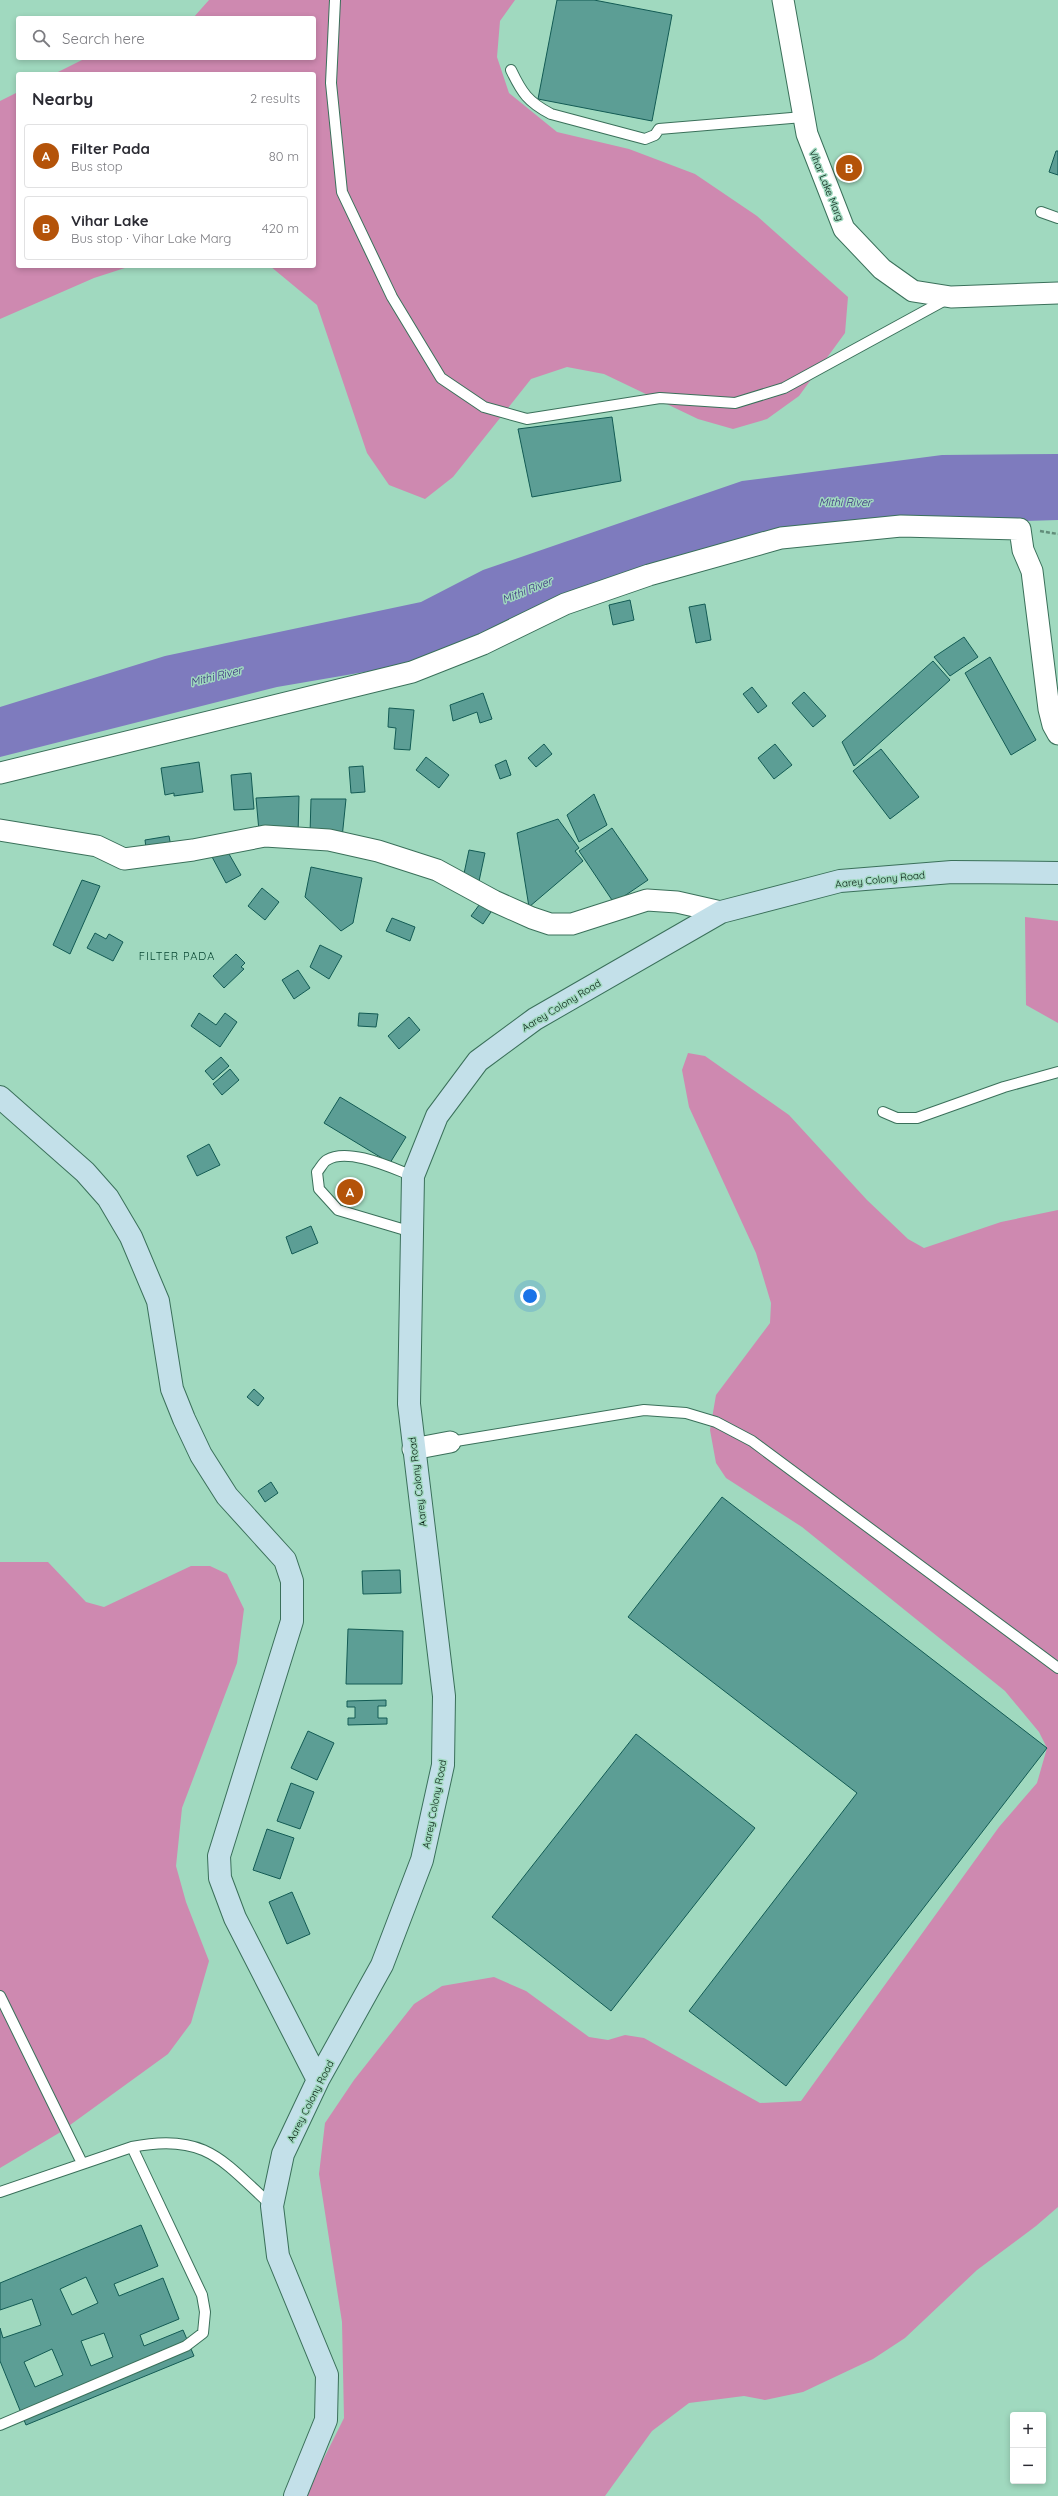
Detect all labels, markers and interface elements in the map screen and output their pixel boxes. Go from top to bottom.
search box [16,16,316,60]
icon: search [30,27,52,49]
text: Search here [62,29,145,48]
text: Nearby [32,88,93,109]
text: 2 results [250,90,300,106]
text: Filter Pada [71,139,150,158]
street label: Vihar Lake Marg [806,147,847,223]
text: A [42,148,50,164]
text: 80 m [269,148,299,164]
pin: B [836,153,862,183]
text: Bus stop [71,158,123,174]
text: Vihar Lake [71,211,149,230]
text: B [42,220,50,236]
text: 420 m [262,220,299,236]
text: Bus stop · Vihar Lake Marg [71,230,231,246]
water label: Mithi River [819,495,873,509]
water label: Mithi River [500,573,556,606]
water label: Mithi River [189,662,245,689]
street label: Aarey Colony Road [835,868,926,891]
district label: FILTER PADA [139,949,215,963]
street label: Aarey Colony Road [519,977,603,1034]
pin: A [337,1177,363,1207]
your location [520,1286,540,1306]
street label: Aarey Colony Road [406,1436,429,1527]
street label: Aarey Colony Road [420,1759,449,1850]
street label: Aarey Colony Road [284,2058,337,2144]
map controls [1010,2412,1046,2484]
button: + [1010,2412,1046,2448]
button: − [1010,2448,1046,2484]

